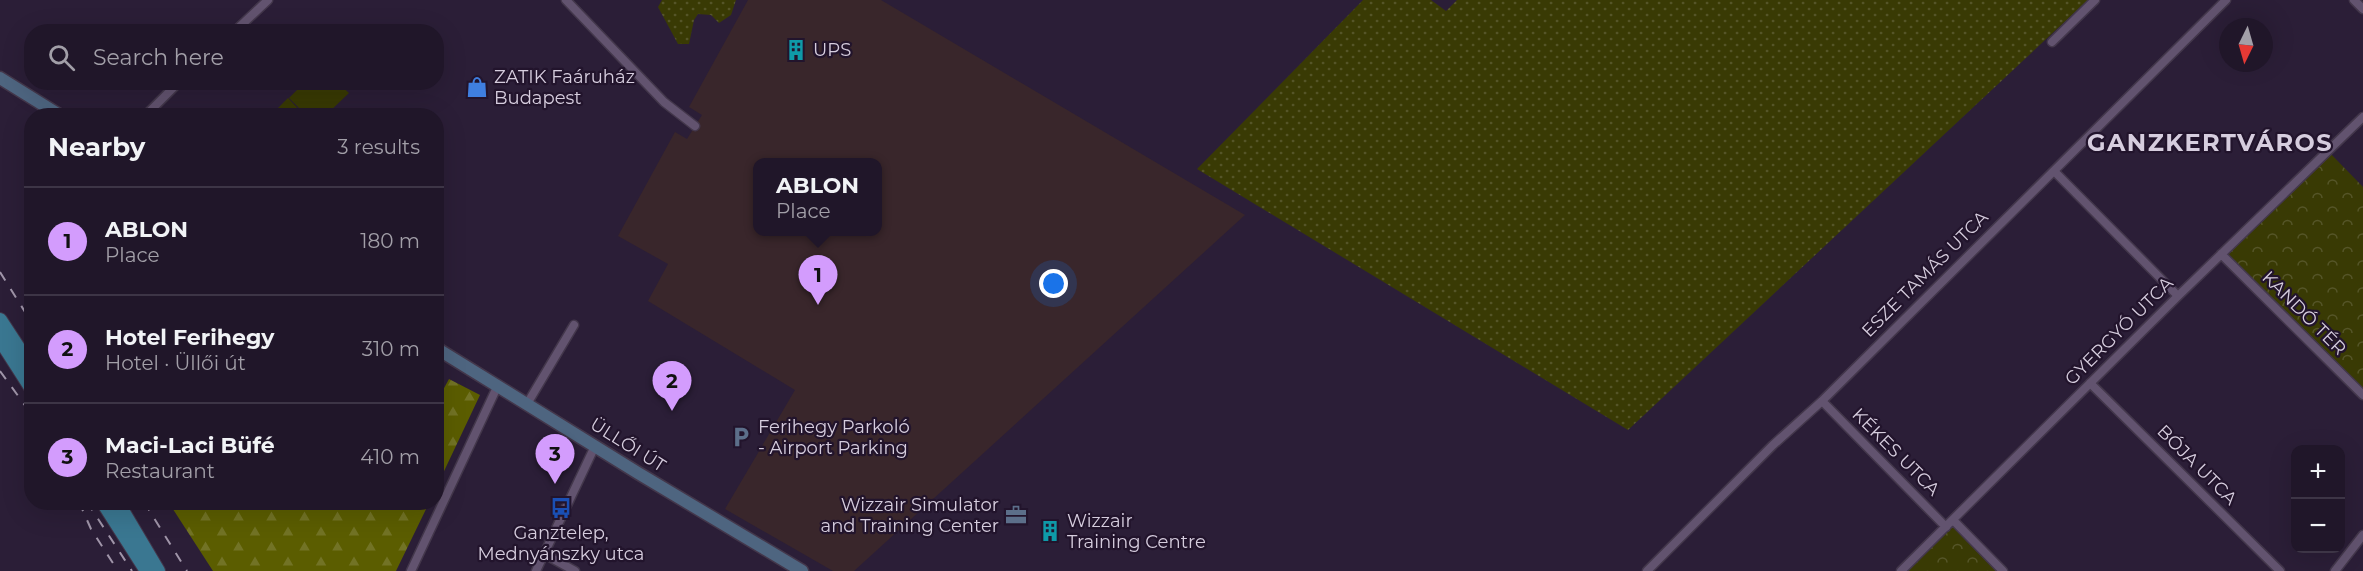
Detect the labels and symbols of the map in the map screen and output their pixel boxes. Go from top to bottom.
north arrow [2219,18,2273,72]
building icon: UPS [784,38,808,62]
place label: UPS [813,39,851,61]
place label: ZATIK Faáruház Budapest [494,66,635,109]
shop icon: ZATIK Faáruház Budapest [465,75,489,99]
district label: GANZKERTVÁROS [2087,128,2333,157]
street label: ESZE TAMÁS UTCA [1857,206,1993,342]
pin: 1 [798,256,838,305]
street label: KANDÓ TÉR [2257,266,2351,360]
your location [1039,269,1068,298]
street label: GYERGYÓ UTCA [2060,272,2178,390]
pin: 2 [652,362,692,411]
street label: KÉKES UTCA [1848,404,1944,500]
street label: ÜLLŐI ÚT [586,413,670,477]
place label: Ferihegy Parkoló - Airport Parking [758,416,910,459]
street label: BÓJA UTCA [2152,420,2242,510]
parking icon: Ferihegy Parkoló - Airport Parking [729,425,753,449]
pin: 3 [536,434,574,484]
place label: Wizzair Simulator and Training Center [821,494,999,537]
bus stop icon: Ganztelep, Mednyánszky utca [549,496,573,520]
office icon: Wizzair Simulator and Training Center [1004,503,1028,527]
place label: Wizzair Training Centre [1067,510,1206,553]
building icon: Wizzair Training Centre [1038,519,1062,543]
place label: Ganztelep, Mednyánszky utca [478,522,644,565]

